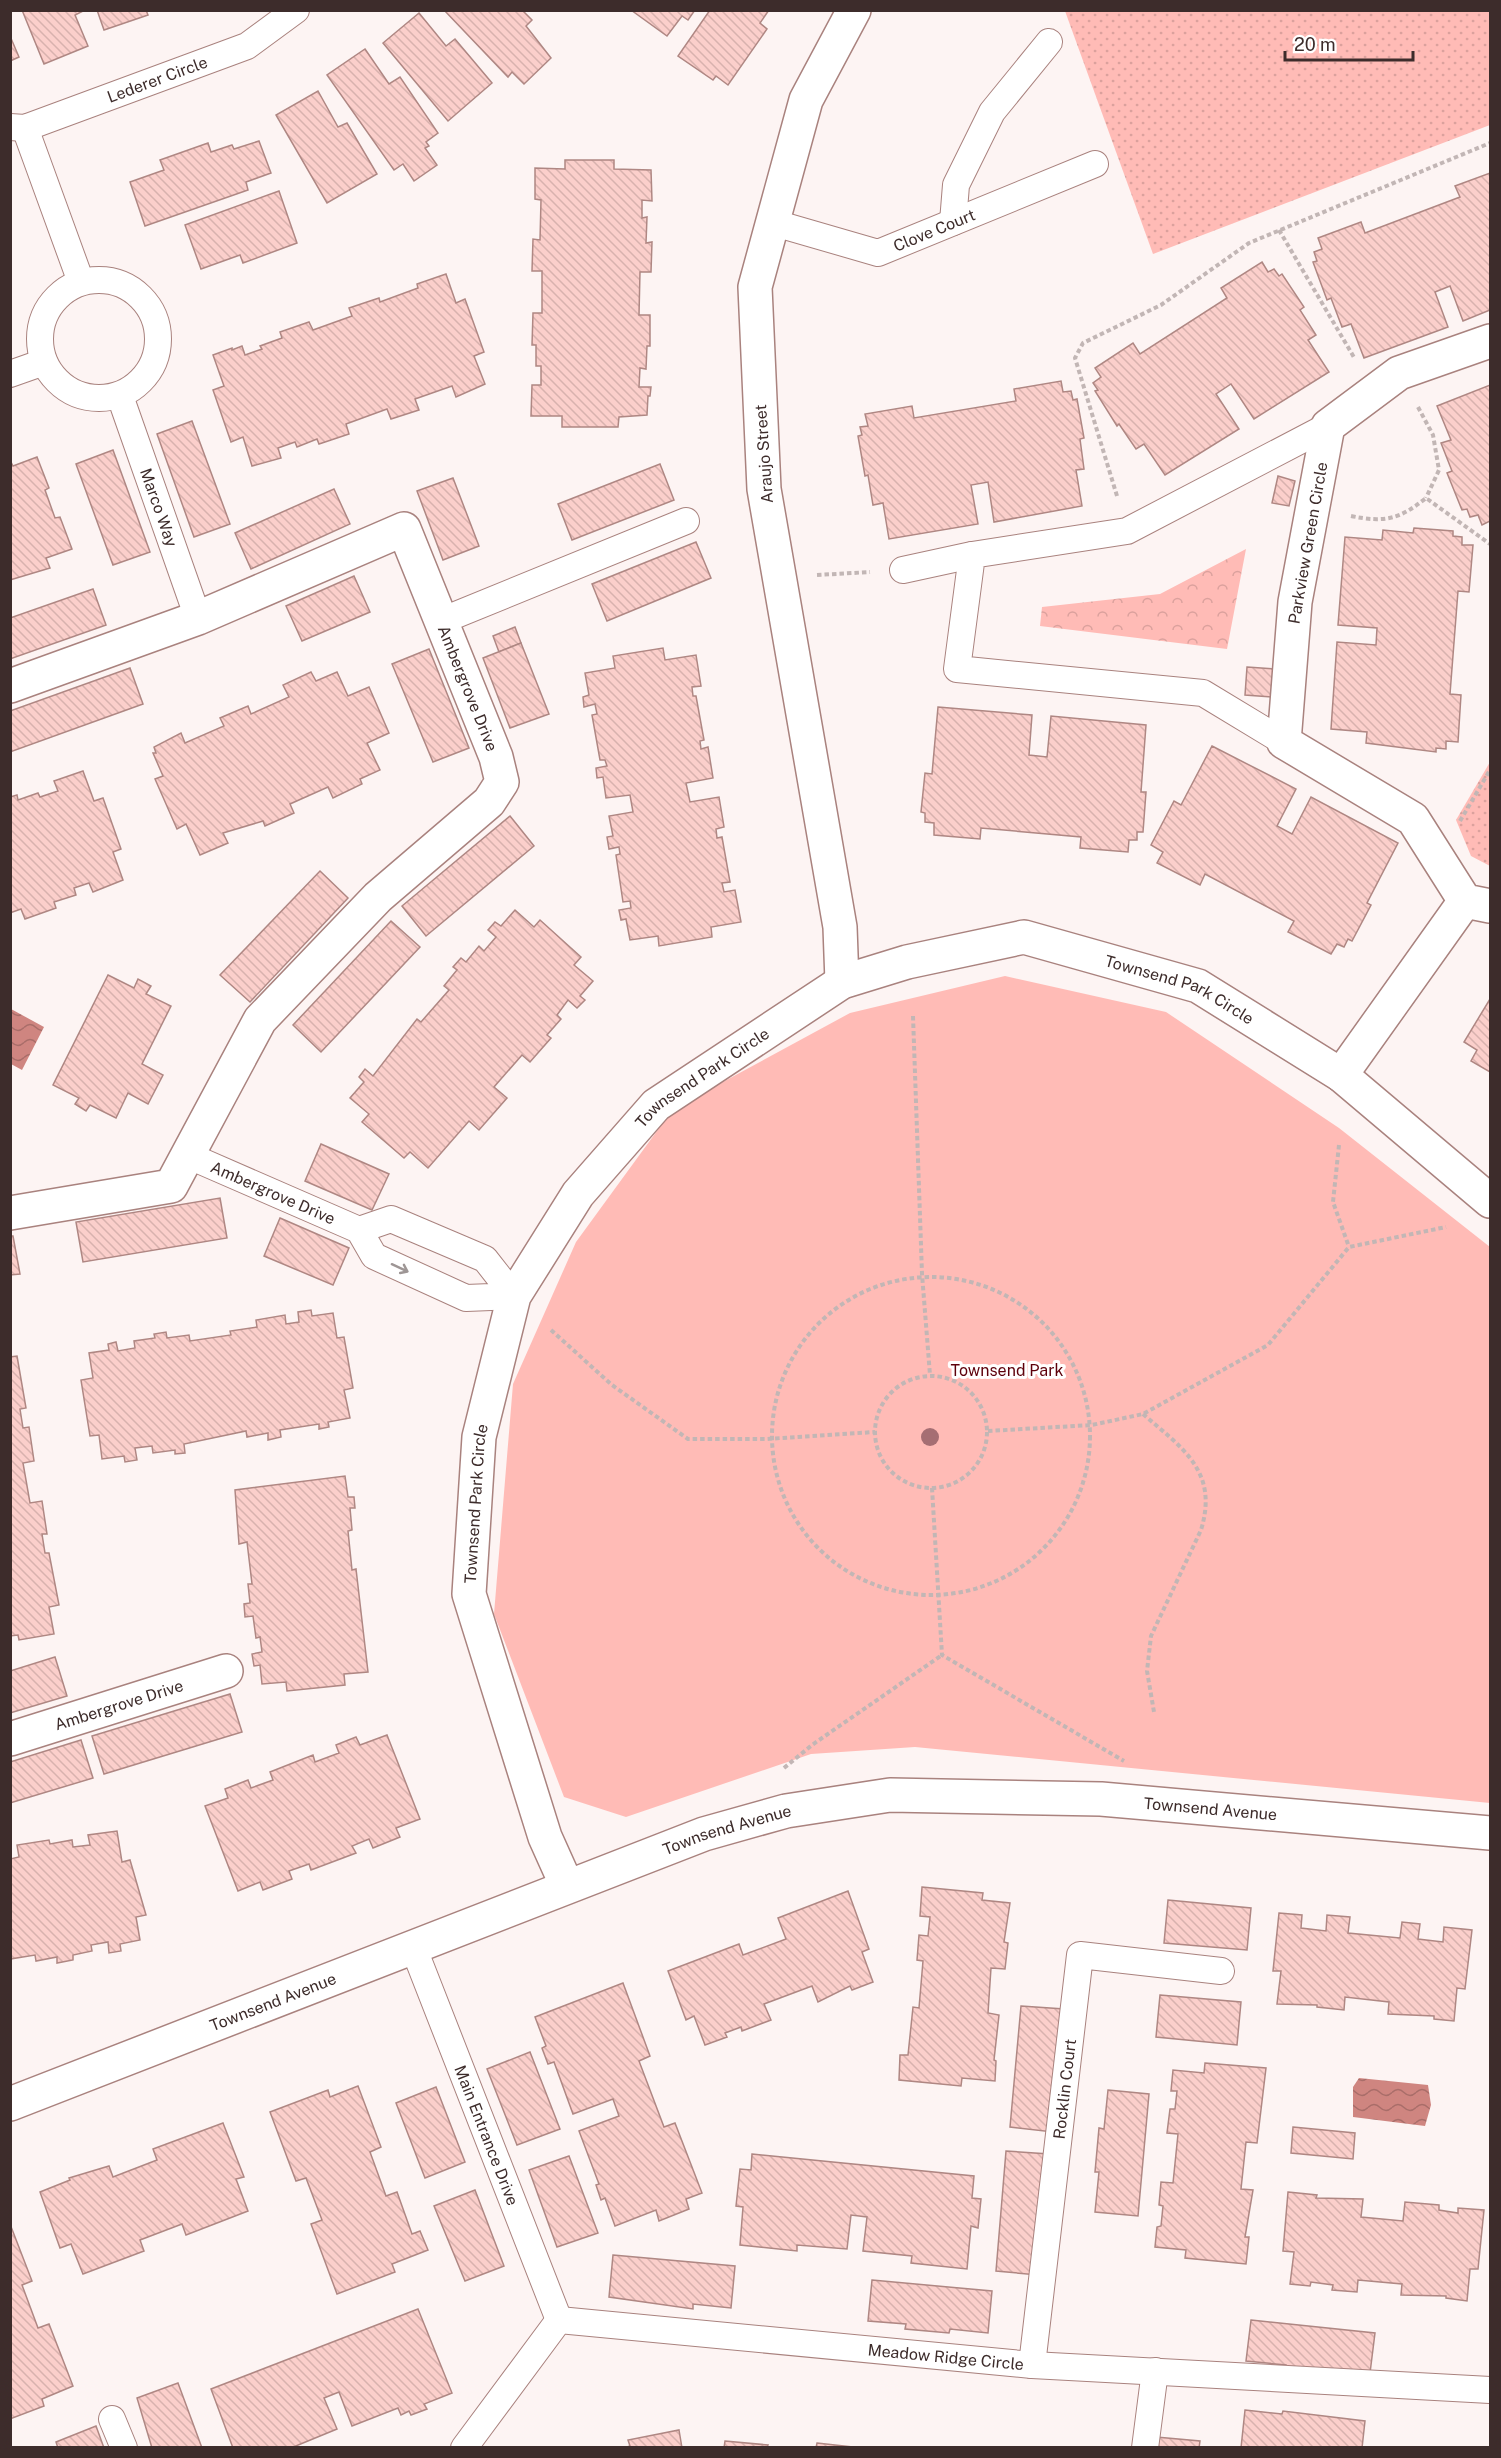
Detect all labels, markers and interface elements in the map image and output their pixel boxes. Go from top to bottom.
scale bar [1285,24,1412,62]
text: 20 m [1294,34,1336,55]
street label: Lederer Circle [105,52,210,106]
street label: Clove Court [890,205,978,255]
street label: Araujo Street [751,404,777,504]
street label: Parkview Green Circle [1284,461,1332,625]
street label: Marco Way [137,466,182,550]
street label: Ambergrove Drive [434,623,502,754]
street label: Townsend Park Circle [1103,951,1257,1028]
street label: Townsend Park Circle [631,1023,773,1131]
street label: Ambergrove Drive [208,1157,338,1228]
one-way arrow [390,1262,408,1274]
park label: Townsend Park [951,1361,1063,1380]
street label: Townsend Park Circle [460,1422,491,1584]
street label: Ambergrove Drive [52,1676,185,1734]
street label: Townsend Avenue [1143,1793,1278,1824]
street label: Townsend Avenue [660,1801,792,1859]
street label: Townsend Avenue [207,1969,339,2035]
street label: Rocklin Court [1049,2038,1080,2140]
street label: Main Entrance Drive [451,2062,523,2208]
street label: Meadow Ridge Circle [867,2340,1025,2374]

